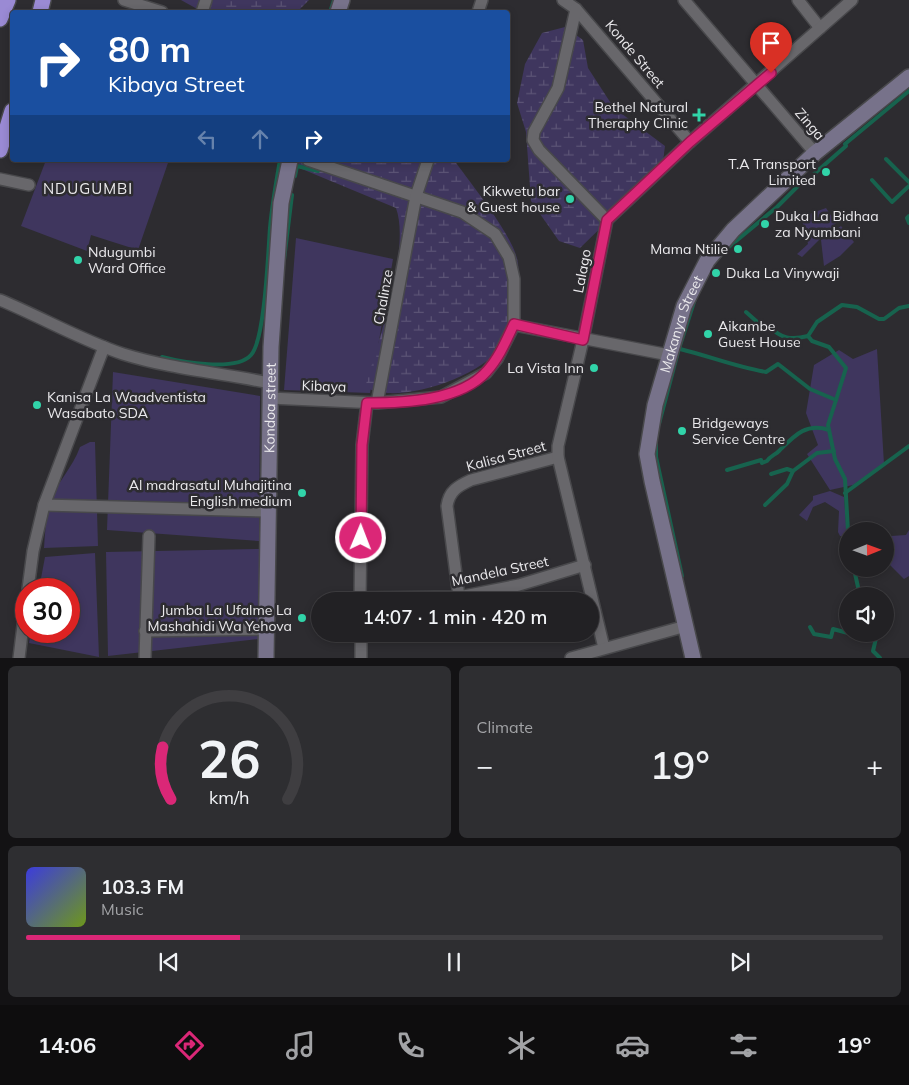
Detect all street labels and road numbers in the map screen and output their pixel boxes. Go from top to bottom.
street label: Konde Street [601,16,669,92]
street label: Zinga [791,104,829,144]
street label: Lalago [569,248,595,294]
street label: Chalinze [369,268,397,326]
street label: Makanya Street [656,272,707,375]
street label: Kondoa street [260,363,280,453]
street label: Kibaya [301,376,347,396]
street label: Kalisa Street [464,437,548,475]
street label: Mandela Street [450,552,550,590]

